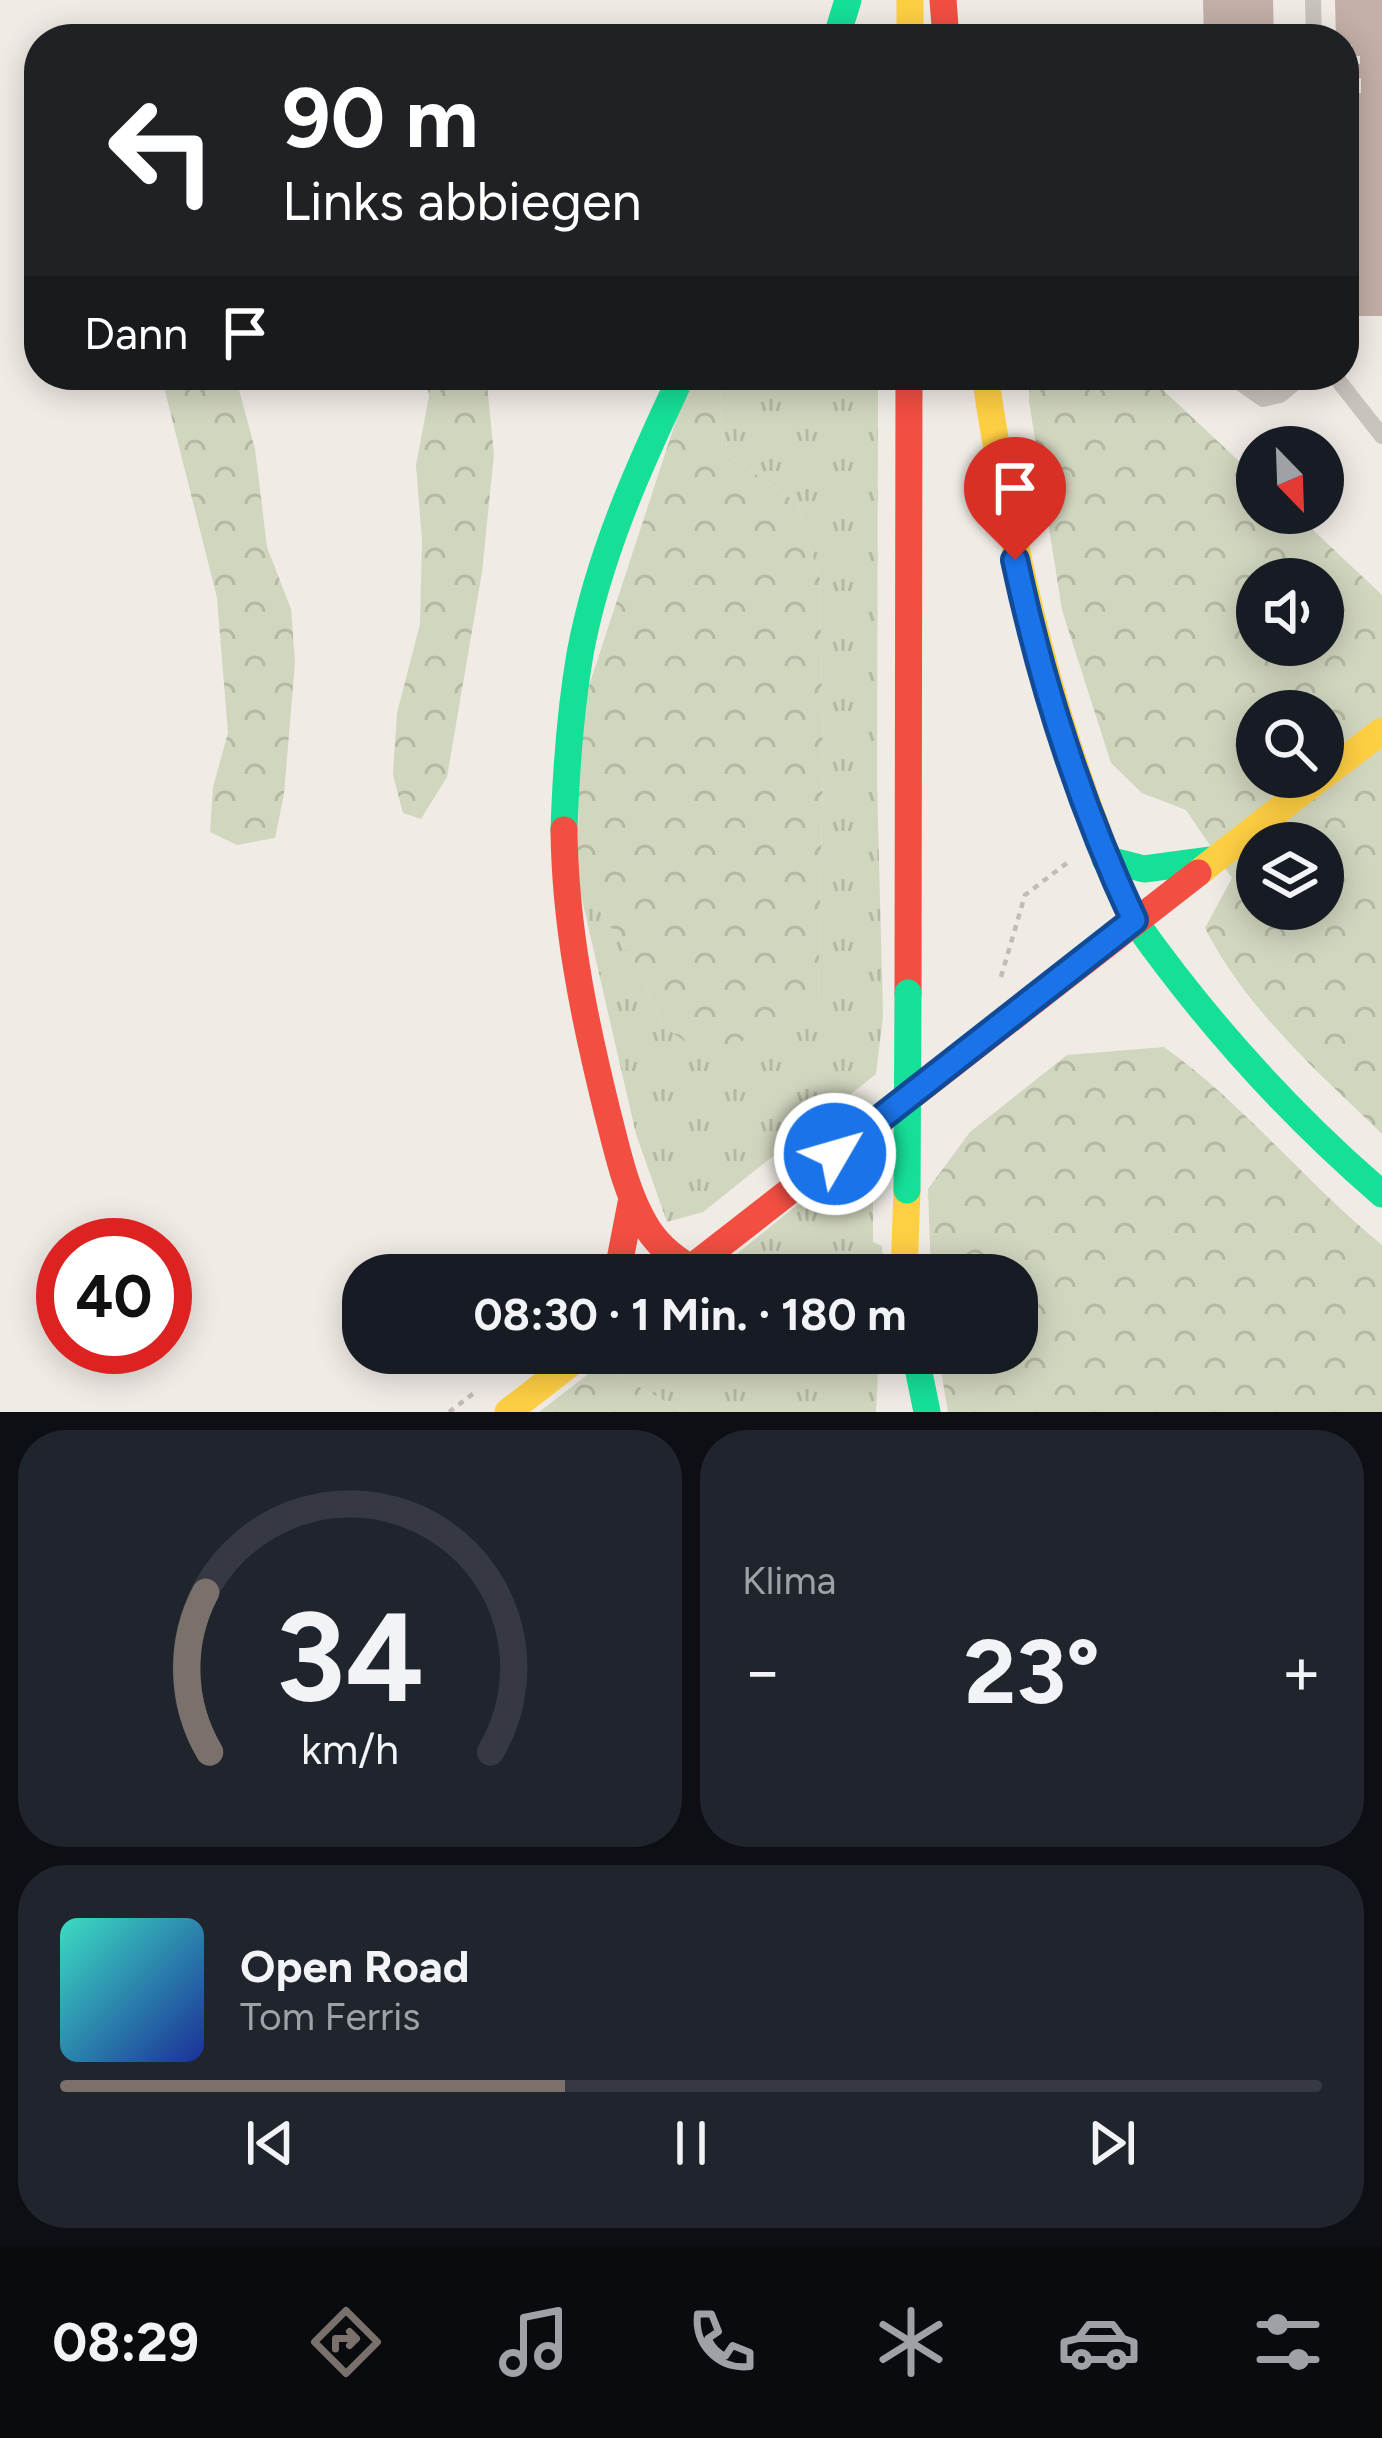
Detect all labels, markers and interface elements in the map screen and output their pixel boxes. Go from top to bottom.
text: 90 m [282,67,478,168]
icon: left [84,72,240,228]
text: Links abbiegen [282,169,642,234]
icon: arrive [212,300,278,366]
text: Dann [84,306,188,360]
north arrow [1236,426,1344,534]
map controls [1236,426,1344,930]
pin [964,437,1066,560]
icon: arrive [982,455,1048,521]
button: sound [1236,558,1344,666]
button: search [1236,690,1344,798]
button: layers [1236,822,1344,930]
position arrow [772,1091,898,1217]
speed limit sign: 40 [36,1218,192,1374]
text: 08:30 · 1 Min. · 180 m [473,1287,907,1341]
text: Klima [742,1557,837,1604]
text: 34 [276,1582,424,1732]
text: 23° [964,1617,1100,1726]
text: − [742,1631,783,1711]
text: + [1281,1631,1322,1711]
text: km/h [301,1722,399,1774]
text: Open Road [240,1939,470,1993]
text: Tom Ferris [240,1993,420,2040]
icon: previous [237,2110,303,2176]
icon: pause [658,2110,724,2176]
icon: next [1079,2110,1145,2176]
icon: directions [304,2300,388,2384]
icon: music [492,2300,576,2384]
icon: phone [680,2300,764,2384]
icon: climate [869,2300,953,2384]
icon: car [1057,2300,1141,2384]
icon: filters [1246,2300,1330,2384]
text: 08:29 [52,2310,199,2375]

